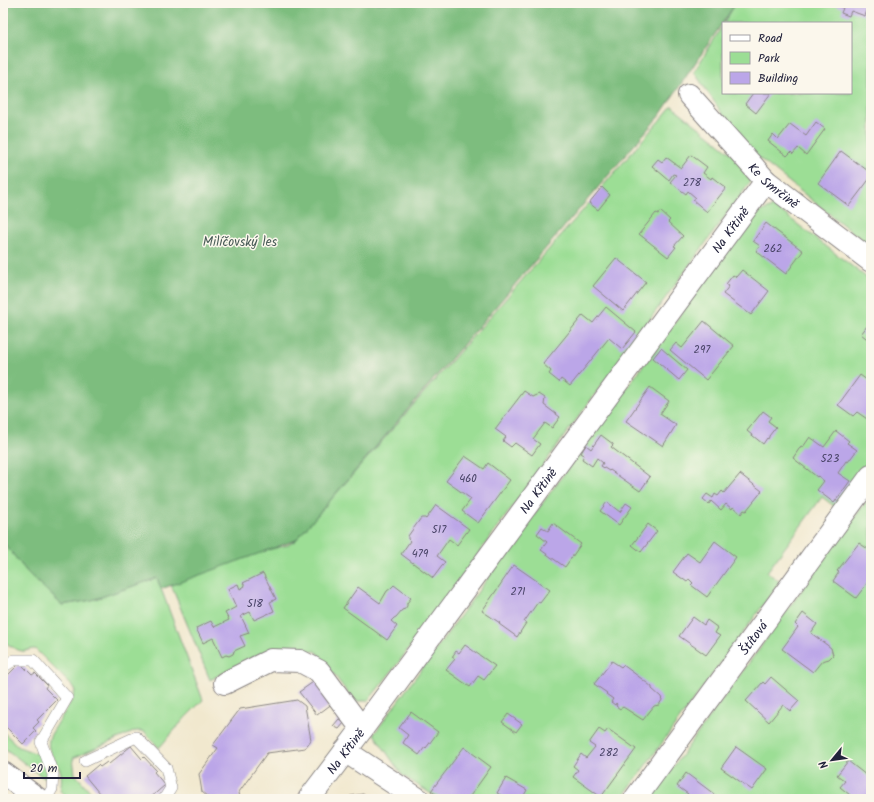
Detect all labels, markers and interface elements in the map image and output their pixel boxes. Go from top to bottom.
legend [722,22,852,94]
text: Road [758,29,783,48]
text: Park [758,49,780,68]
text: Building [758,69,798,88]
street label: Ke Smrčině [742,158,804,215]
house number: 278 [683,174,701,192]
street label: Na Křtině [707,202,756,258]
park label: Milíčovský les [203,232,278,253]
house number: 262 [764,240,782,258]
house number: 297 [694,341,711,359]
house number: 523 [821,450,839,468]
street label: Na Křtině [515,463,564,519]
house number: 460 [459,470,477,488]
house number: 517 [432,521,447,539]
house number: 479 [412,545,429,563]
house number: 271 [511,583,525,601]
house number: 518 [247,595,263,613]
street label: Štítová [735,616,775,660]
street label: Na Křtině [322,724,371,779]
north arrow [812,740,852,780]
house number: 282 [599,744,619,762]
scale bar [24,754,80,780]
text: N [815,757,834,772]
text: 20 m [30,759,58,778]

